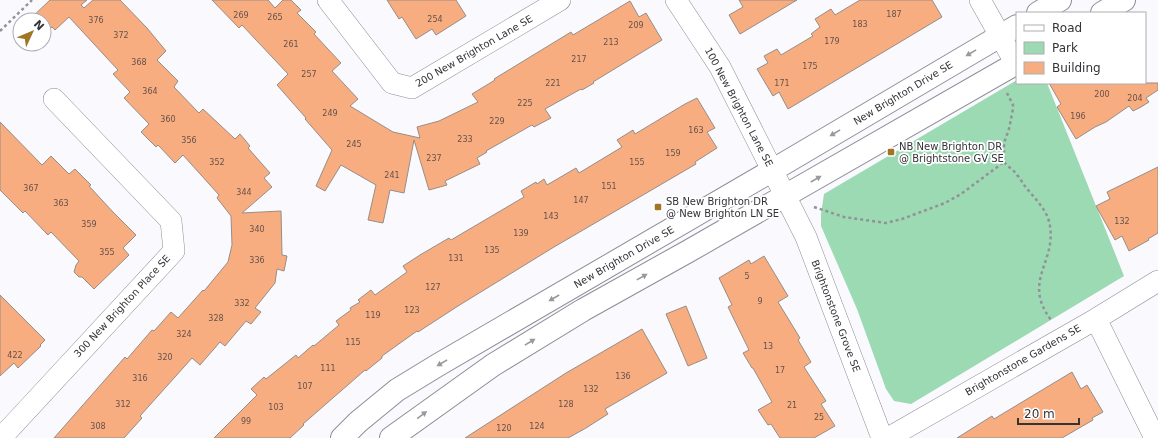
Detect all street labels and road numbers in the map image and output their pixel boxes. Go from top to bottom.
street label: 200 New Brighton Lane SE [414,13,534,89]
street label: 100 New Brighton Lane SE [703,46,775,168]
street label: New Brighton Drive SE [852,59,954,127]
street label: New Brighton Drive SE [572,224,676,290]
street label: 300 New Brighton Place SE [72,253,172,359]
street label: Brightonstone Grove SE [809,258,863,374]
street label: Brightonstone Gardens SE [963,322,1083,398]

